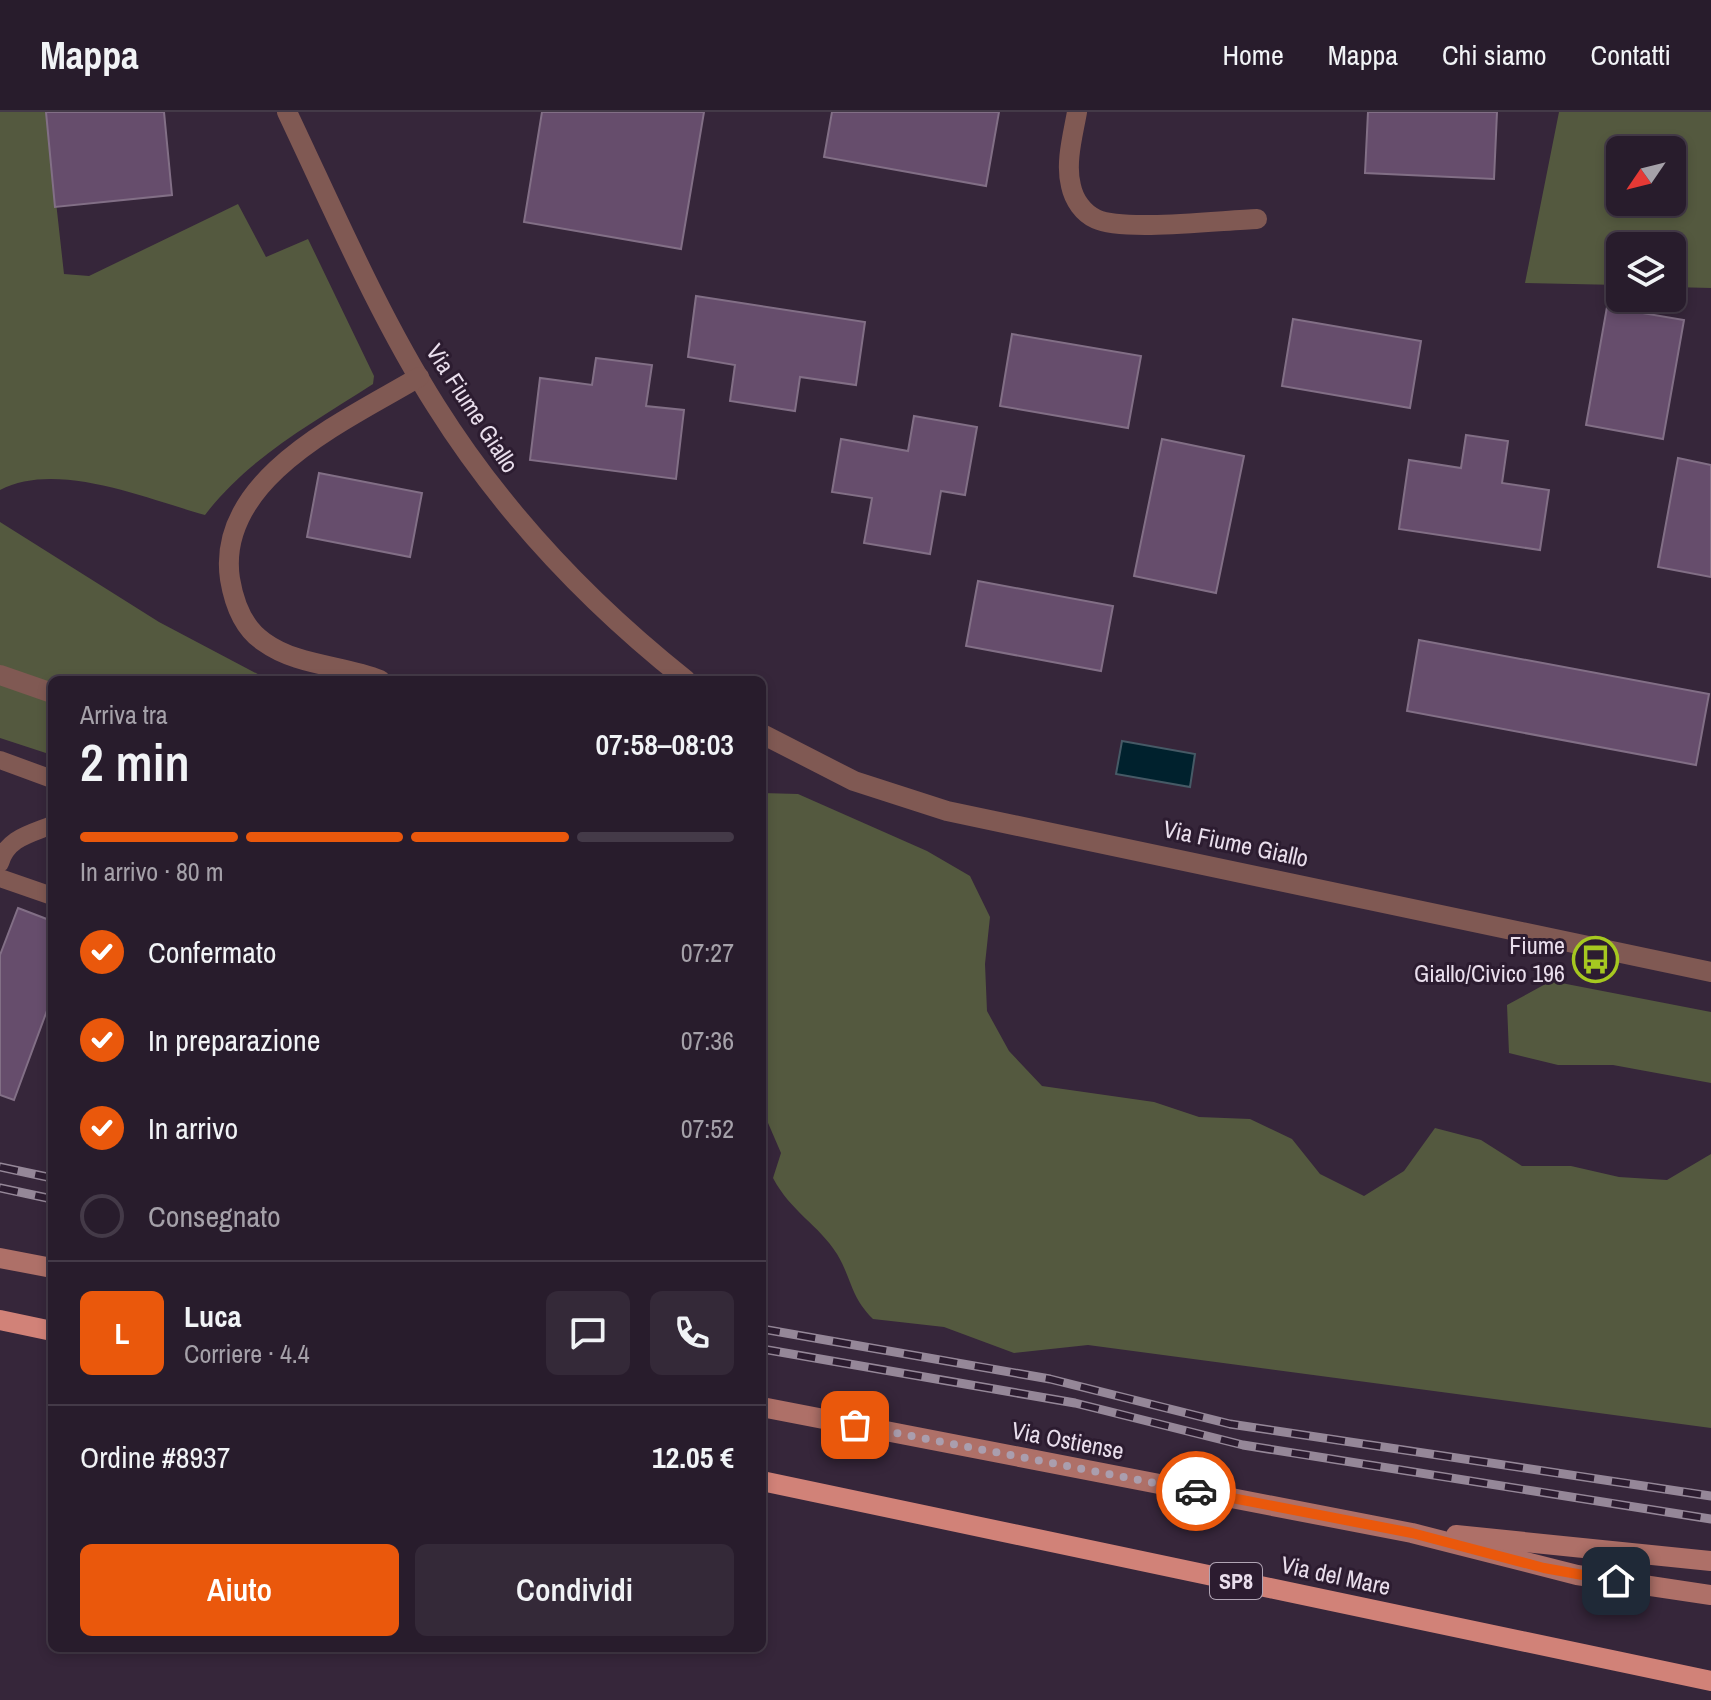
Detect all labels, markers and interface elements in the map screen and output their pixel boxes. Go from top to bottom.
text: Mappa [40,30,139,81]
text: Home [1222,36,1284,74]
text: Mappa [1328,36,1398,74]
text: Chi siamo [1442,36,1547,74]
text: Contatti [1591,36,1671,74]
north arrow [1606,136,1686,216]
map controls [1606,136,1686,312]
button: layers [1606,232,1686,312]
street label: Via Fiume Giallo [419,337,527,479]
text: Arriva tra [80,697,168,732]
text: 07:58–08:03 [595,724,734,764]
text: 2 min [80,727,190,797]
street label: Via Fiume Giallo [1161,812,1311,874]
text: In arrivo · 80 m [80,854,223,889]
place label: Fiume Giallo/Civico 196 [1414,929,1565,989]
icon: check [80,930,124,974]
text: Confermato [148,932,277,972]
text: 07:27 [681,935,734,970]
bus stop icon: Fiume Giallo/Civico 196 [1572,935,1620,983]
icon: check [80,1018,124,1062]
text: In preparazione [148,1020,320,1060]
text: 07:36 [681,1023,734,1058]
icon: check [80,1106,124,1150]
text: In arrivo [148,1108,238,1148]
text: 07:52 [681,1111,734,1146]
text: Consegnato [148,1196,281,1236]
button: chat [546,1291,630,1375]
button: phone [650,1291,734,1375]
text: Luca [184,1296,241,1336]
text: L [114,1313,130,1353]
text: Corriere · 4.4 [184,1336,310,1371]
pin [821,1391,889,1459]
icon: bag [833,1403,877,1447]
street label: Via Ostiense [1009,1413,1127,1467]
text: Ordine #8937 [80,1437,230,1477]
text: 12.05 € [652,1437,734,1477]
courier [1156,1451,1236,1531]
icon: car [1174,1469,1218,1513]
button: Aiuto [80,1544,399,1636]
button: Condividi [415,1544,734,1636]
pin [1582,1547,1650,1615]
street label: Via del Mare [1278,1548,1394,1602]
icon: home [1594,1559,1638,1603]
road number: SP8 [1210,1563,1262,1599]

